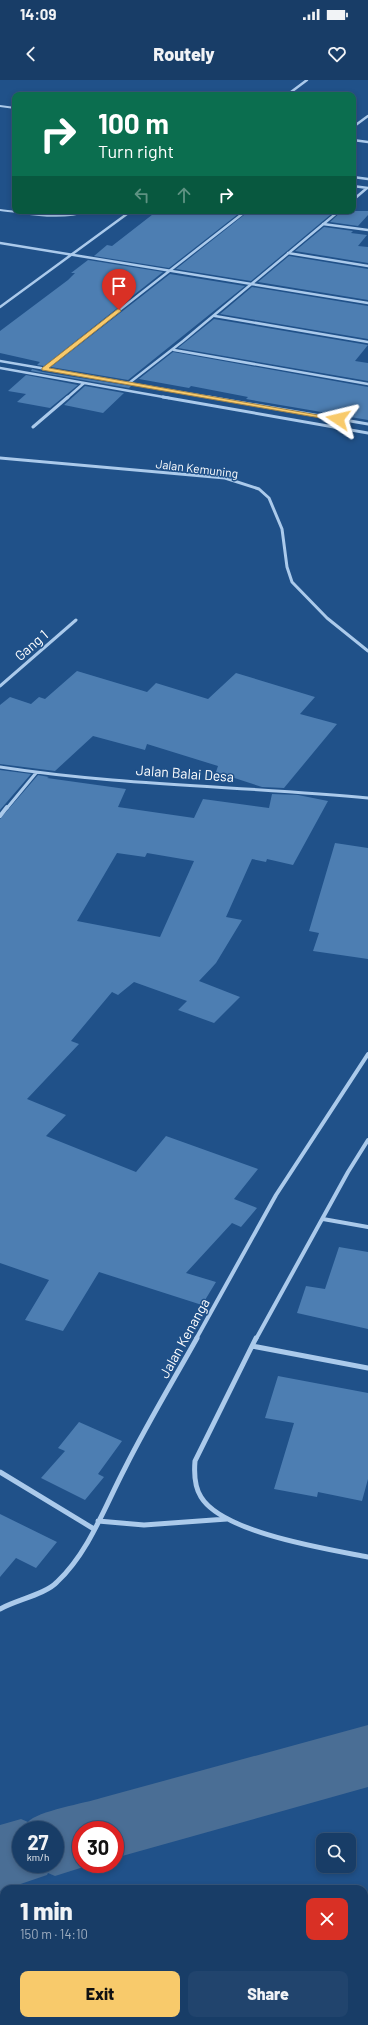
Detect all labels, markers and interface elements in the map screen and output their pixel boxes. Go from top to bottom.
text: 14:09 [20,5,56,23]
icon: back [20,43,42,65]
text: Routely [153,43,215,65]
icon: heart [326,43,348,65]
text: 100 m [98,106,169,140]
icon: right [32,108,84,160]
text: Turn right [98,140,174,162]
icon: left [131,184,153,206]
icon: ahead [173,184,195,206]
icon: right [215,184,237,206]
pin [102,269,136,310]
icon: arrive [108,275,130,297]
position arrow [317,398,359,440]
street label: Jalan Kemuning [155,456,239,480]
street label: Gang 1 [11,626,51,664]
street label: Jalan Balai Desa [135,761,235,785]
street label: Jalan Kenanga [155,1295,213,1381]
speed limit sign: 30 [72,1821,124,1873]
text: 27 [27,1830,49,1854]
map controls [316,1833,356,1873]
button: search [316,1833,356,1873]
text: km/h [27,1851,49,1863]
text: 1 min [20,1896,73,1925]
button: close [306,1898,348,1940]
text: 150 m · 14:10 [20,1926,88,1942]
button: Exit [20,1971,180,2017]
button: Share [188,1971,348,2017]

